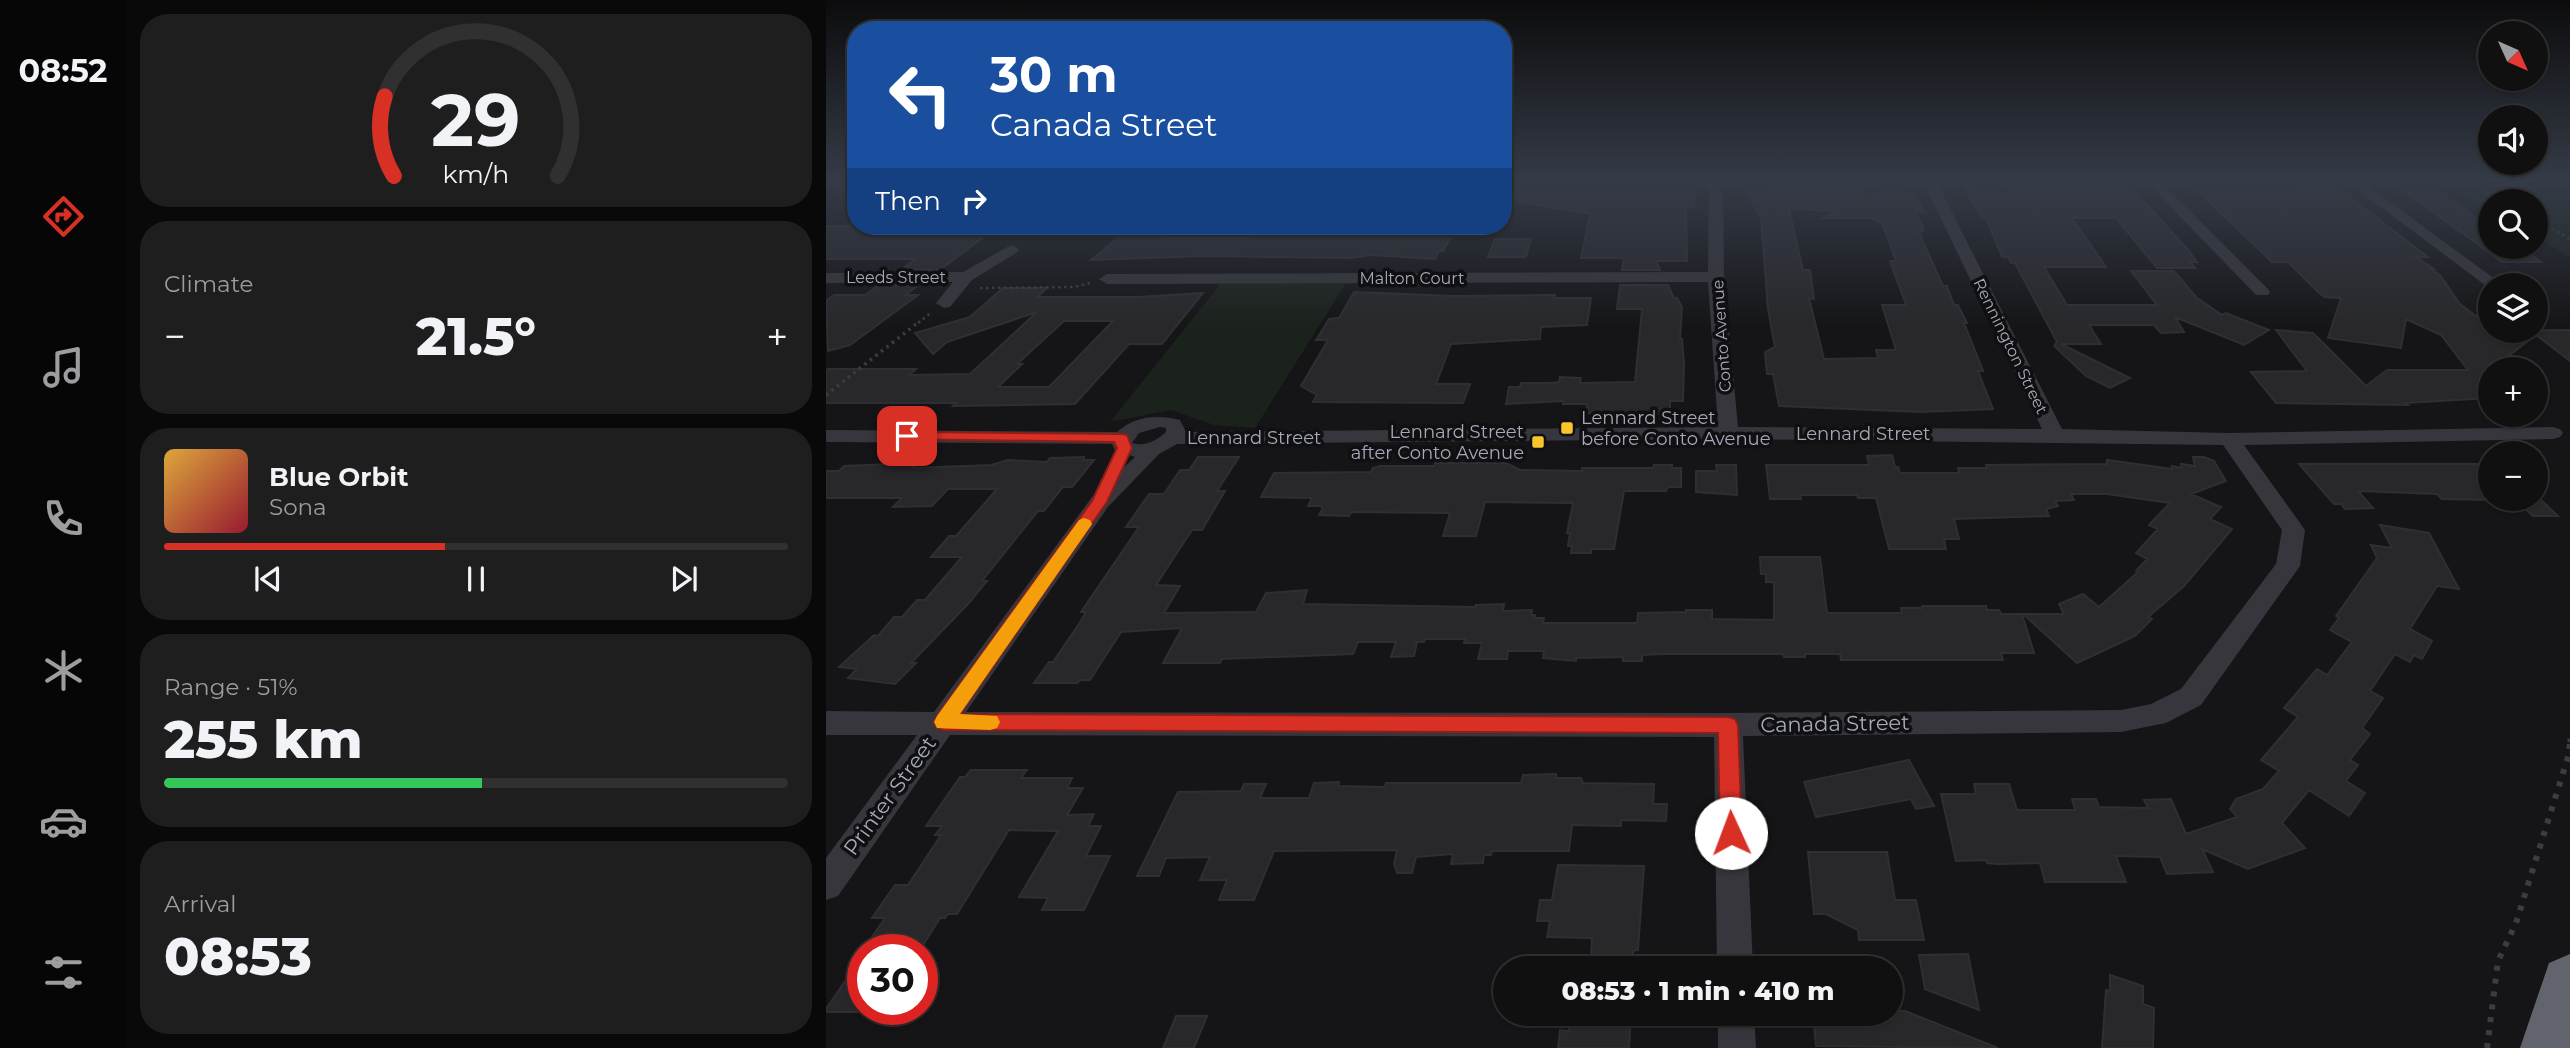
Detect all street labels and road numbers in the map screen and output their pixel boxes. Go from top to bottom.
street label: Leeds Street [846,268,946,287]
street label: Malton Court [1359,269,1465,288]
street label: Rennington Street [1969,275,2052,418]
street label: Conto Avenue [1708,279,1735,393]
street label: Lennard Street [1796,423,1930,445]
street label: Lennard Street [1187,427,1321,449]
street label: Canada Street [1760,710,1910,737]
street label: Printer Street [838,731,941,860]

